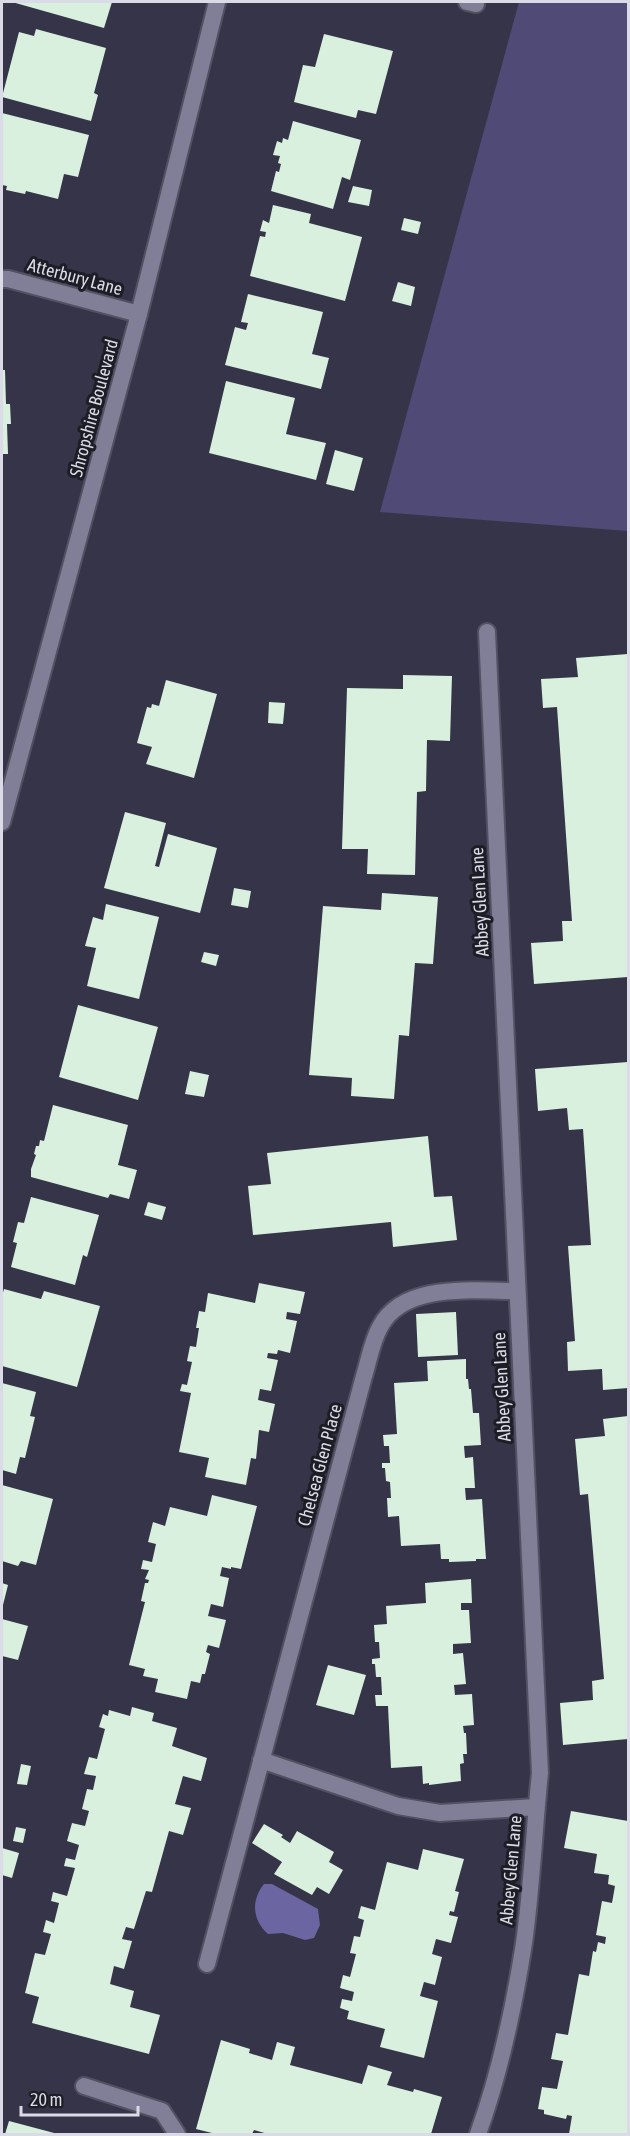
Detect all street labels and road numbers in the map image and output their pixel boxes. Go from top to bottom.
street label: Atterbury Lane [25,254,125,299]
street label: Shropshire Boulevard [65,337,122,479]
street label: Abbey Glen Lane [466,847,493,957]
street label: Abbey Glen Lane [488,1332,515,1442]
street label: Chelsea Glen Place [293,1402,346,1528]
street label: Abbey Glen Lane [495,1814,526,1925]

